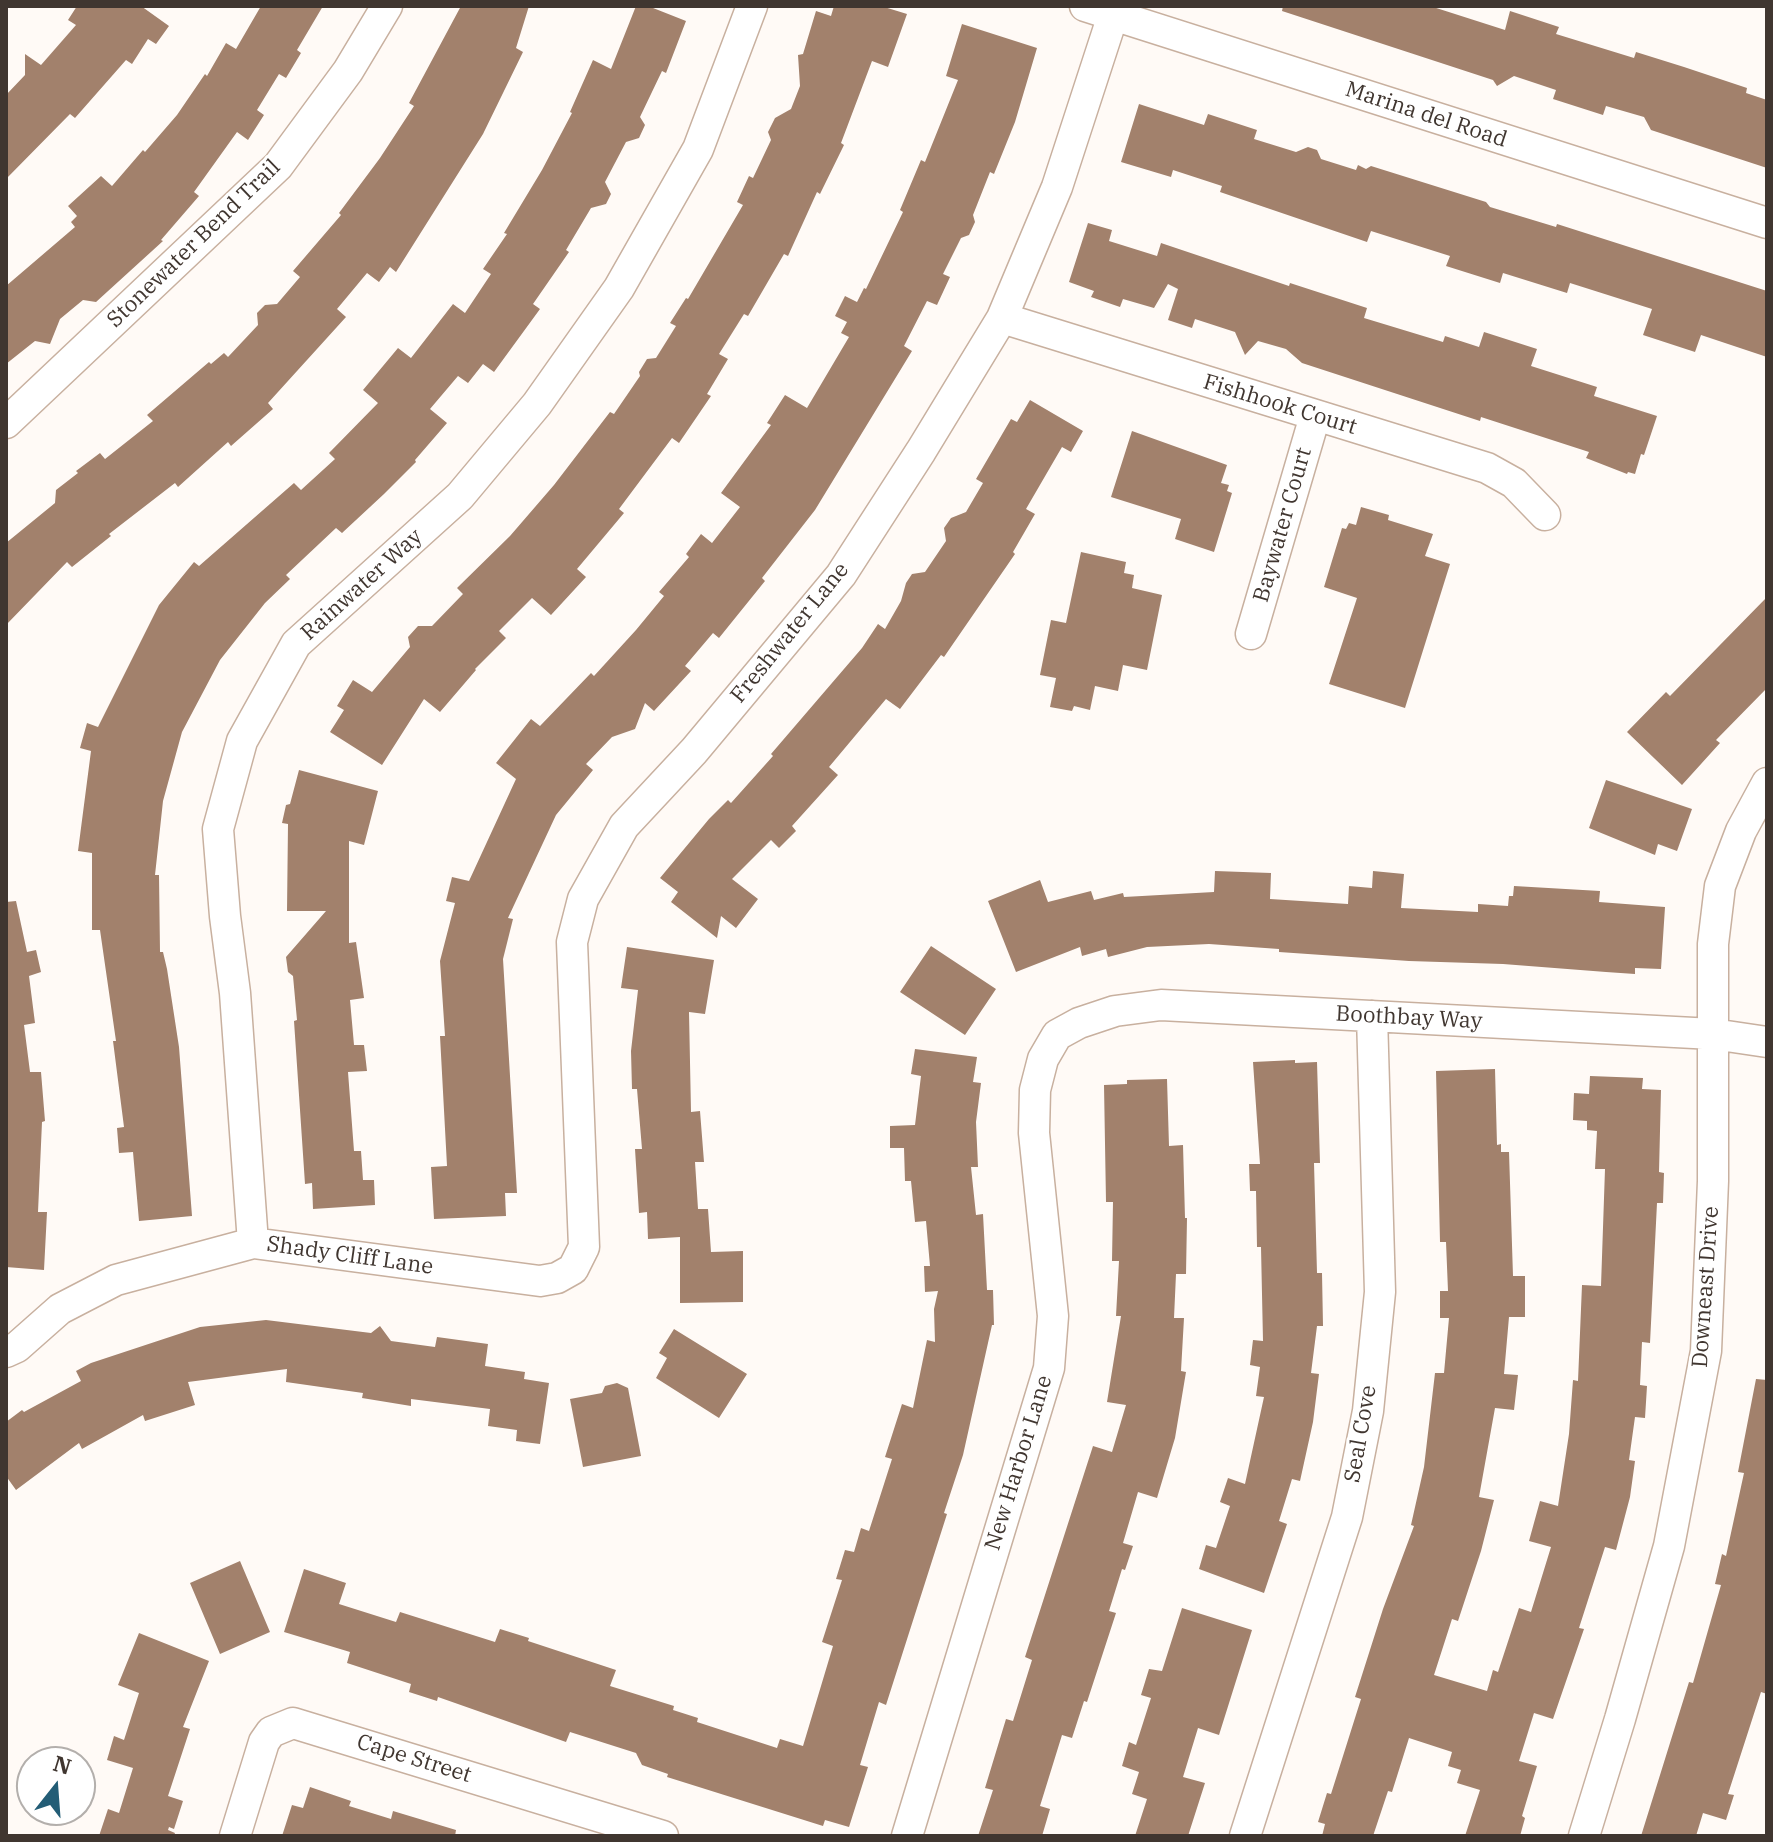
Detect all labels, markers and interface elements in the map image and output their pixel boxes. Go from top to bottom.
street label: Marina del Road [1342,76,1510,154]
street label: Stonewater Bend Trail [102,154,286,334]
street label: Fishhook Court [1200,369,1360,441]
street label: Baywater Court [1248,445,1318,605]
street label: Rainwater Way [296,524,428,646]
street label: Freshwater Lane [725,557,855,709]
street label: Boothbay Way [1335,1001,1483,1035]
street label: Downeast Drive [1687,1205,1725,1369]
street label: Shady Cliff Lane [265,1231,435,1281]
street label: New Harbor Lane [980,1372,1058,1554]
street label: Seal Cove [1339,1383,1383,1485]
street label: Cape Street [353,1729,475,1789]
north arrow [16,1746,96,1826]
text: N [50,1748,75,1781]

